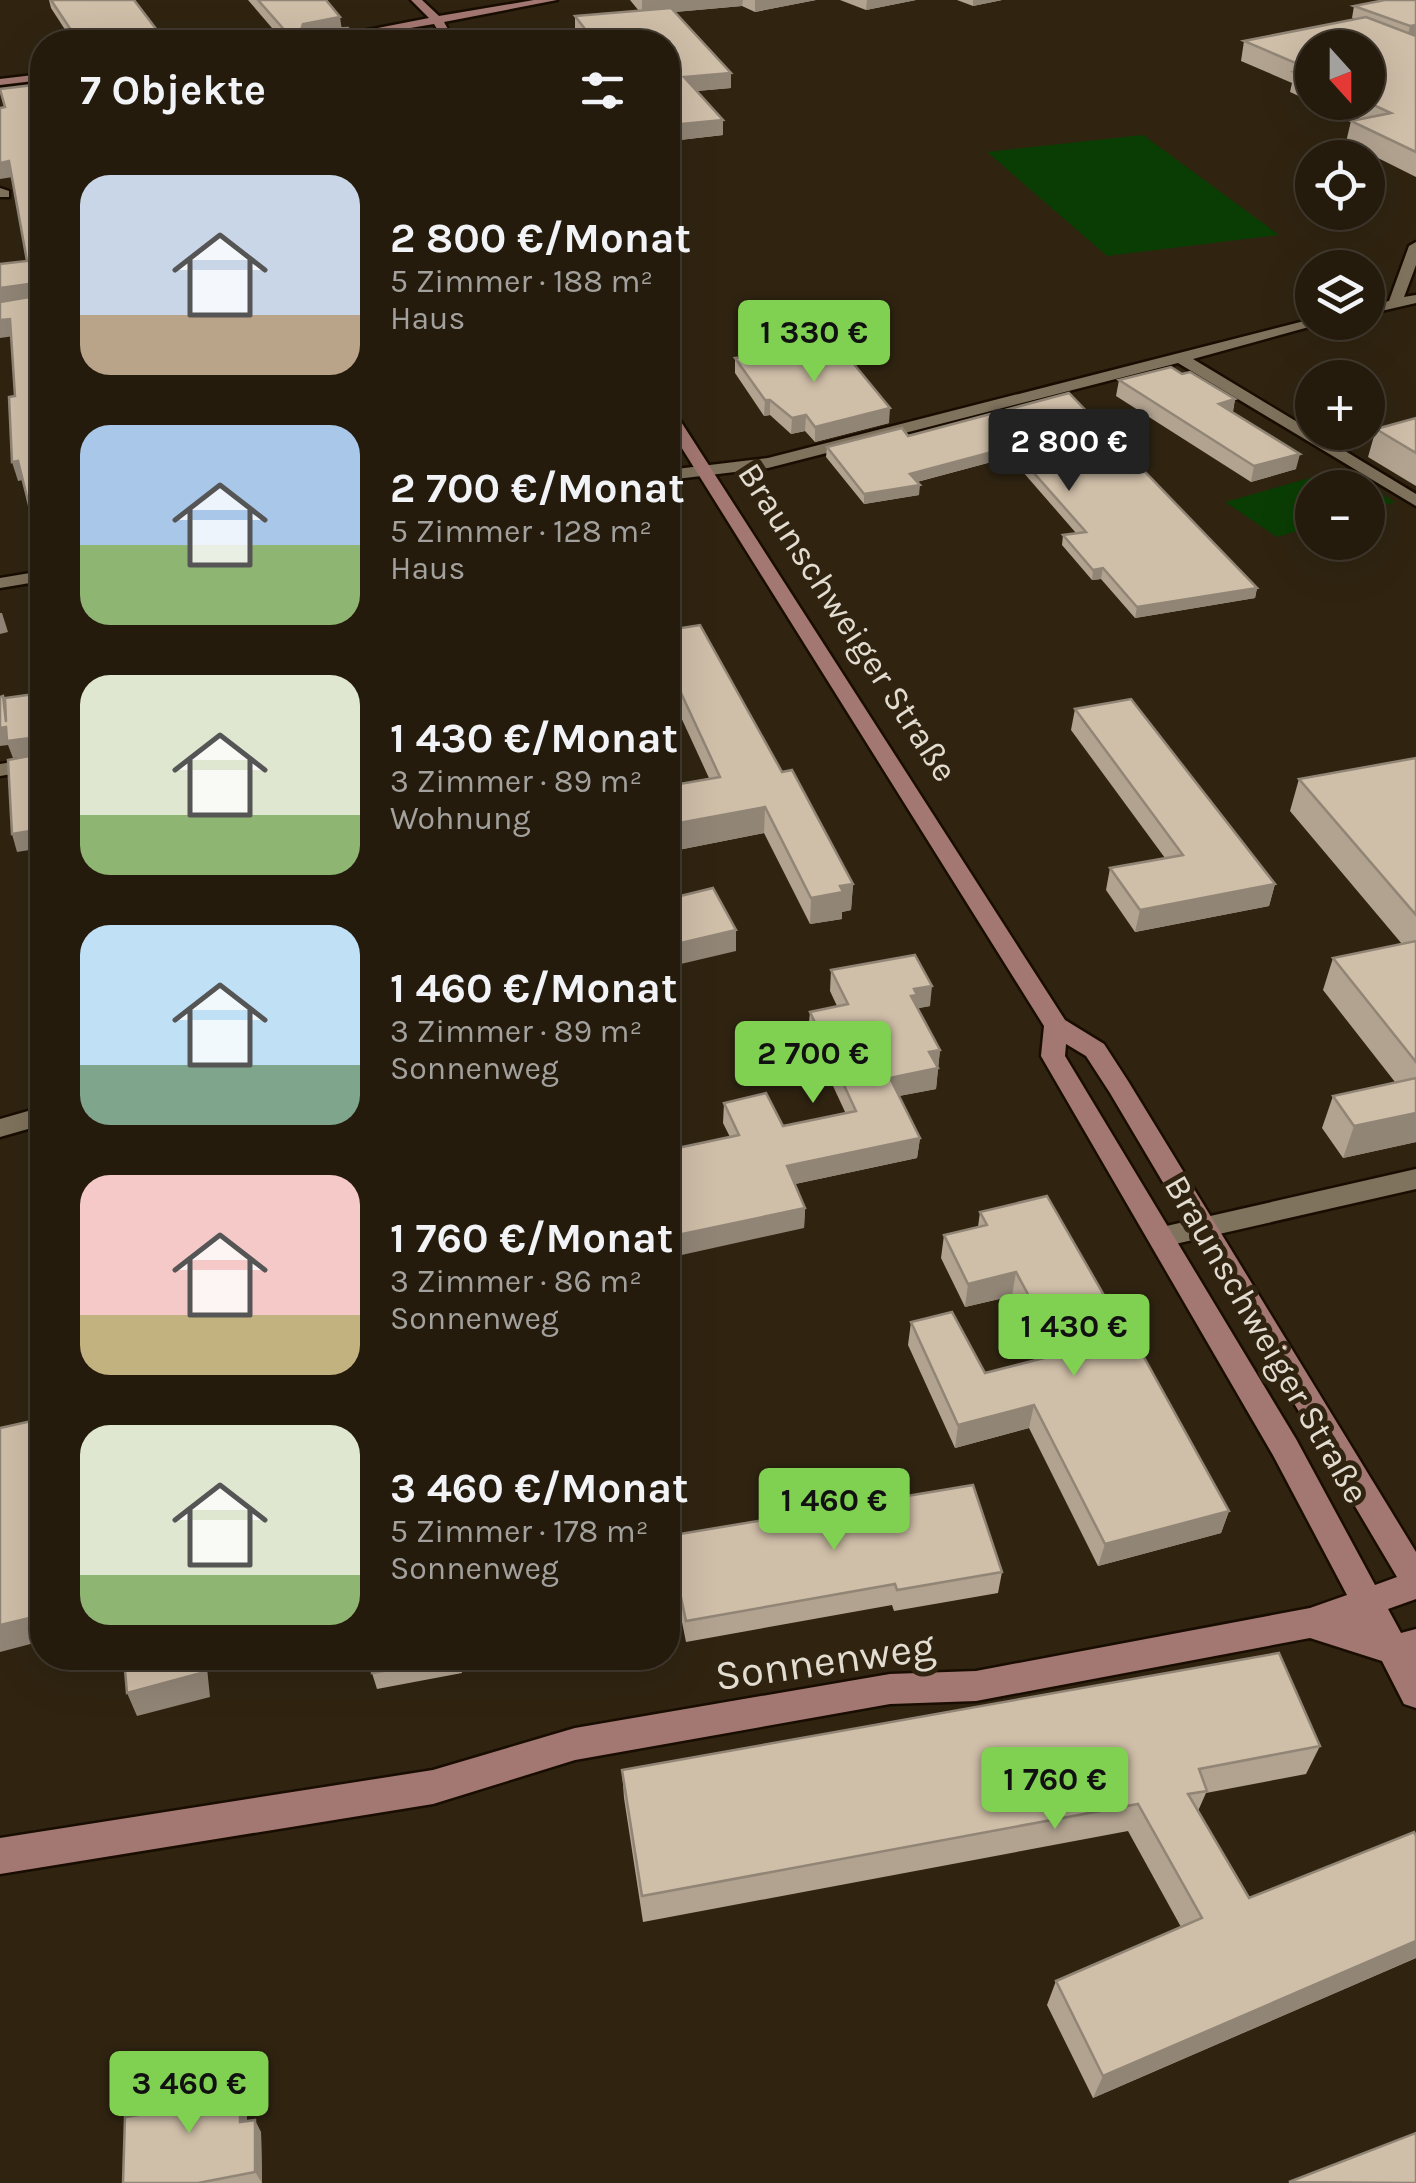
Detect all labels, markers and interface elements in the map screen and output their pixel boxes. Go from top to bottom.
north arrow [1295,30,1385,120]
map controls [1295,30,1385,560]
icon: filters [575,63,630,118]
text: 7 Objekte [80,65,266,115]
button: locate [1295,140,1385,230]
text: 2 800 €/Monat [390,213,691,263]
icon: home [160,215,280,335]
button: layers [1295,250,1385,340]
text: 5 Zimmer · 188 m² [390,263,653,300]
text: Haus [390,300,465,337]
pin: 1 330 € [722,300,906,385]
text: 1 330 € [760,314,868,351]
button: + [1295,360,1385,450]
pin: 2 800 € [977,409,1161,494]
text: 2 800 € [1011,423,1128,460]
street label: Braunschweiger Straße [729,455,966,789]
text: 2 700 €/Monat [390,463,685,513]
icon: home [160,465,280,585]
button: − [1295,470,1385,560]
text: 5 Zimmer · 128 m² [390,513,652,550]
text: Haus [390,550,465,587]
text: 1 430 €/Monat [390,713,678,763]
icon: home [160,715,280,835]
text: 3 Zimmer · 89 m² [390,763,642,800]
text: Wohnung [390,800,530,837]
text: 1 460 €/Monat [390,963,678,1013]
icon: home [160,965,280,1085]
text: 3 Zimmer · 89 m² [390,1013,642,1050]
pin: 2 700 € [721,1021,905,1106]
text: 2 700 € [757,1035,869,1072]
text: Sonnenweg [390,1050,559,1087]
street label: Braunschweiger Straße [1156,1168,1377,1510]
text: 1 760 €/Monat [390,1213,673,1263]
icon: home [160,1215,280,1335]
text: 3 Zimmer · 86 m² [390,1263,642,1300]
pin: 1 430 € [982,1294,1166,1379]
text: Sonnenweg [390,1300,559,1337]
text: 1 430 € [1020,1308,1128,1345]
text: 3 460 €/Monat [390,1463,689,1513]
icon: home [160,1465,280,1585]
pin: 1 460 € [742,1468,926,1553]
text: 1 460 € [781,1482,887,1519]
text: 5 Zimmer · 178 m² [390,1513,649,1550]
text: Sonnenweg [390,1550,559,1587]
street label: Sonnenweg [712,1621,939,1701]
pin: 1 760 € [963,1747,1147,1832]
text: 1 760 € [1003,1761,1107,1798]
pin: 3 460 € [97,2051,281,2136]
text: 3 460 € [131,2065,247,2102]

